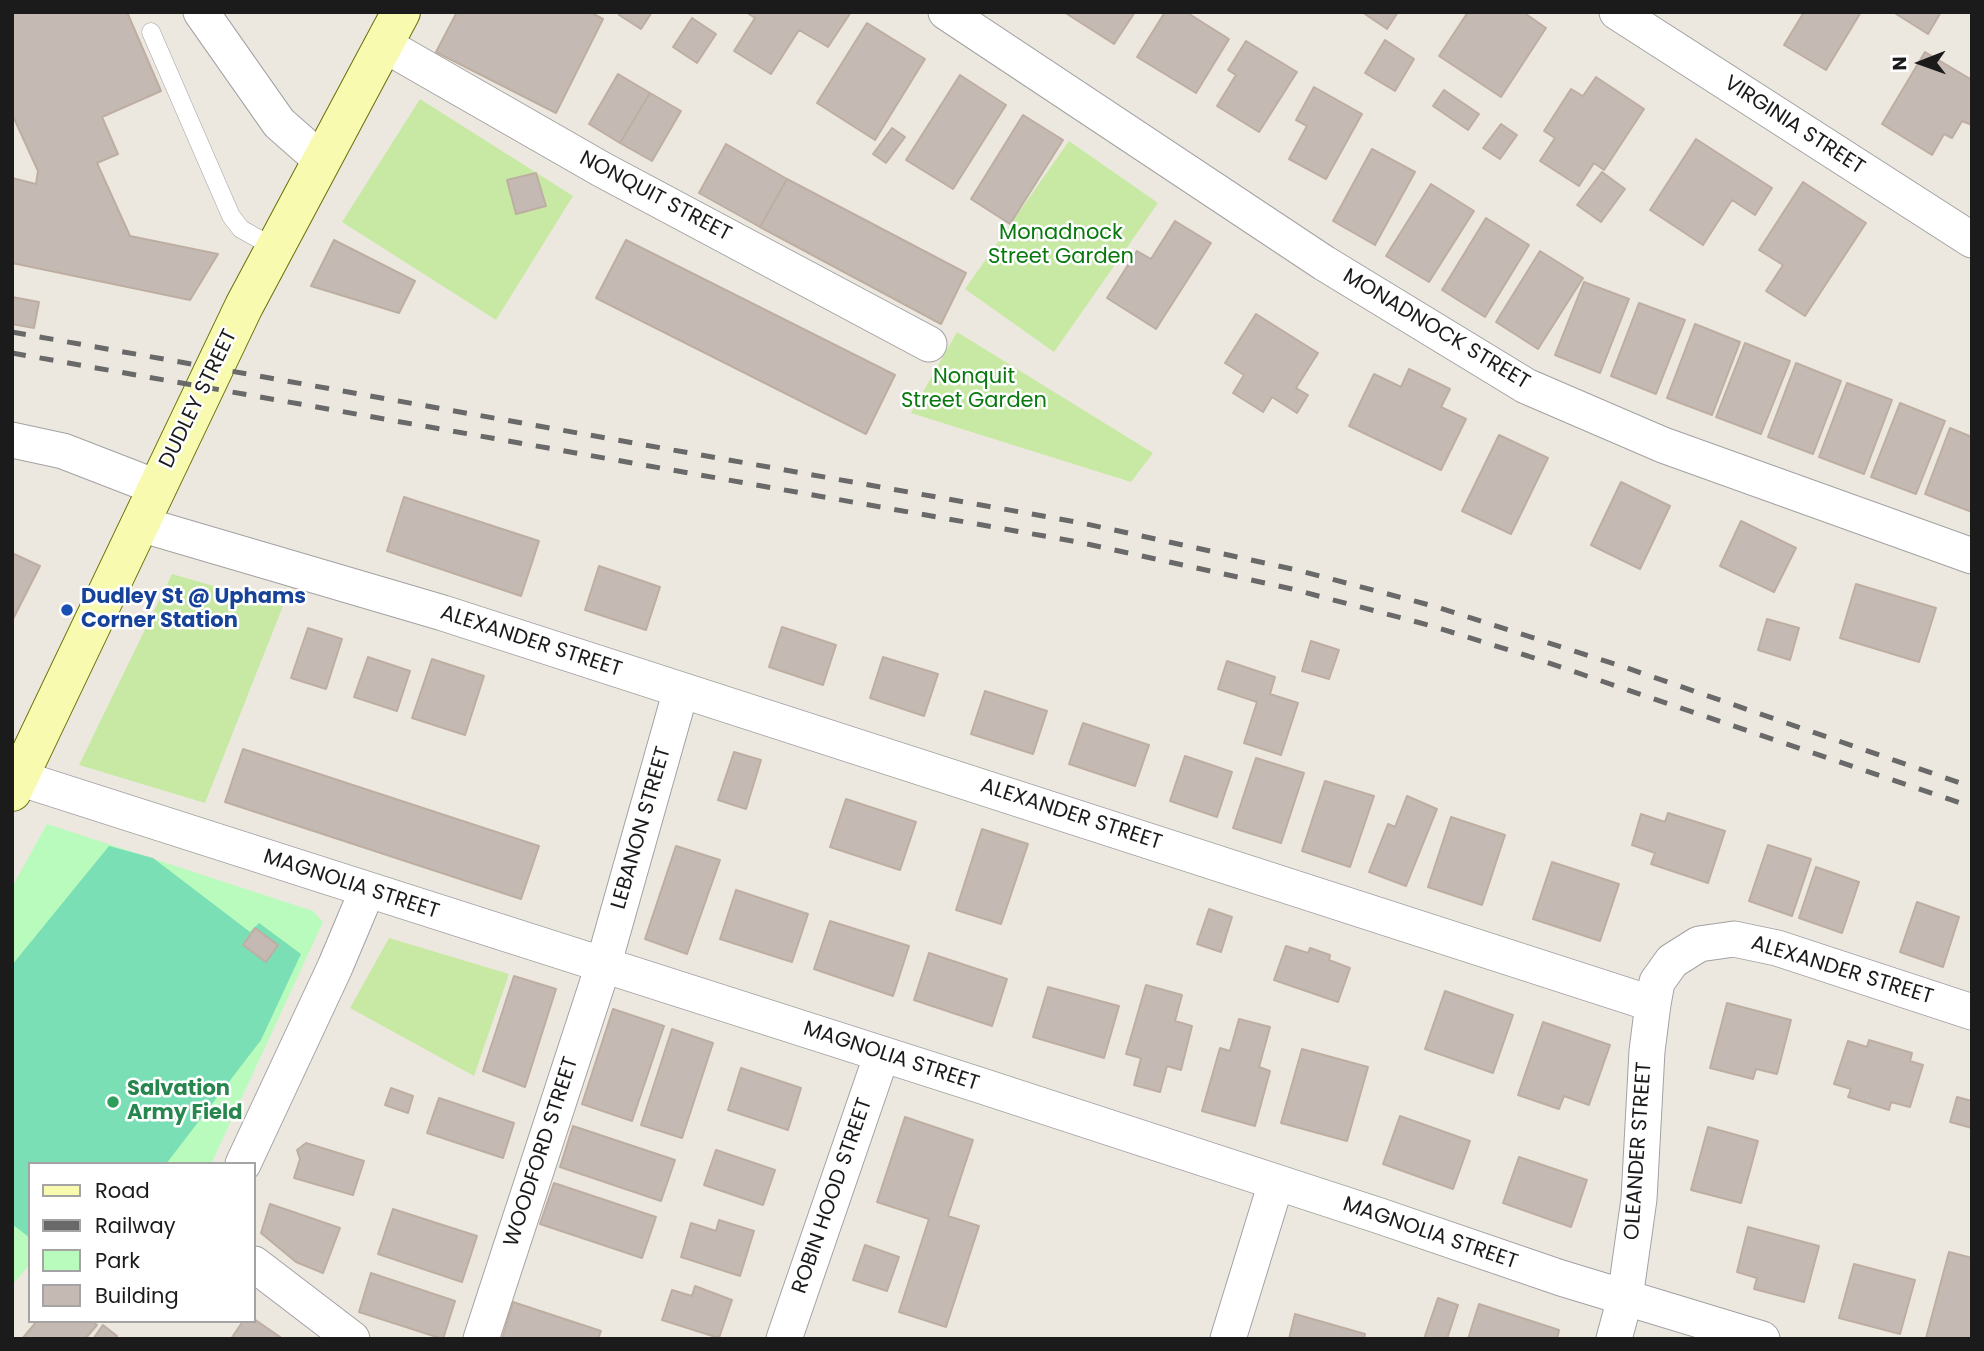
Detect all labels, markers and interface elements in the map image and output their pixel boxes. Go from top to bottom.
north arrow [1886,28,1956,98]
text: N [1886,56,1913,71]
street label: VIRGINIA STREET [1719,71,1869,181]
street label: NONQUIT STREET [575,146,735,248]
park label: Monadnock Street Garden [988,221,1134,271]
street label: MONADNOCK STREET [1338,264,1534,396]
street label: DUDLEY STREET [155,326,243,472]
park label: Nonquit Street Garden [901,365,1047,415]
place label: Dudley St @ Uphams Corner Station [81,585,306,635]
street label: ALEXANDER STREET [437,601,625,683]
marker: Dudley St @ Uphams Corner Station [59,602,75,618]
street label: LEBANON STREET [607,744,677,912]
street label: ALEXANDER STREET [977,774,1165,856]
street label: MAGNOLIA STREET [260,845,442,925]
street label: ALEXANDER STREET [1748,931,1936,1011]
street label: MAGNOLIA STREET [800,1017,982,1097]
street label: WOODFORD STREET [499,1054,585,1250]
street label: OLEANDER STREET [1620,1061,1658,1241]
place label: Salvation Army Field [127,1077,242,1127]
marker: Salvation Army Field [105,1094,121,1110]
street label: ROBIN HOOD STREET [788,1095,878,1297]
legend [28,1162,256,1323]
text: Road [95,1176,150,1205]
street label: MAGNOLIA STREET [1339,1192,1521,1276]
text: Railway [95,1211,176,1240]
text: Park [95,1246,140,1275]
text: Building [95,1281,179,1310]

